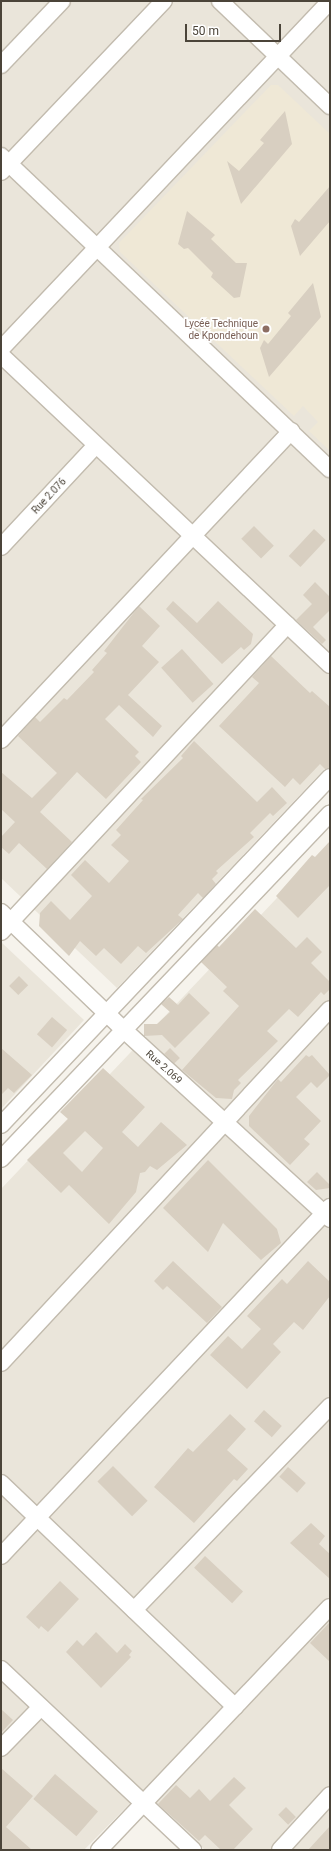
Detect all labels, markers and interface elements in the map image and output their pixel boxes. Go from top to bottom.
scale bar [187,16,283,42]
text: 50 m [192,24,219,38]
place label: Lycée Technique de Kpondehoun [184,317,258,340]
marker: Lycée Technique de Kpondehoun [261,324,271,334]
street label: Rue 2.076 [29,476,69,516]
street label: Rue 2.069 [143,1048,185,1086]

